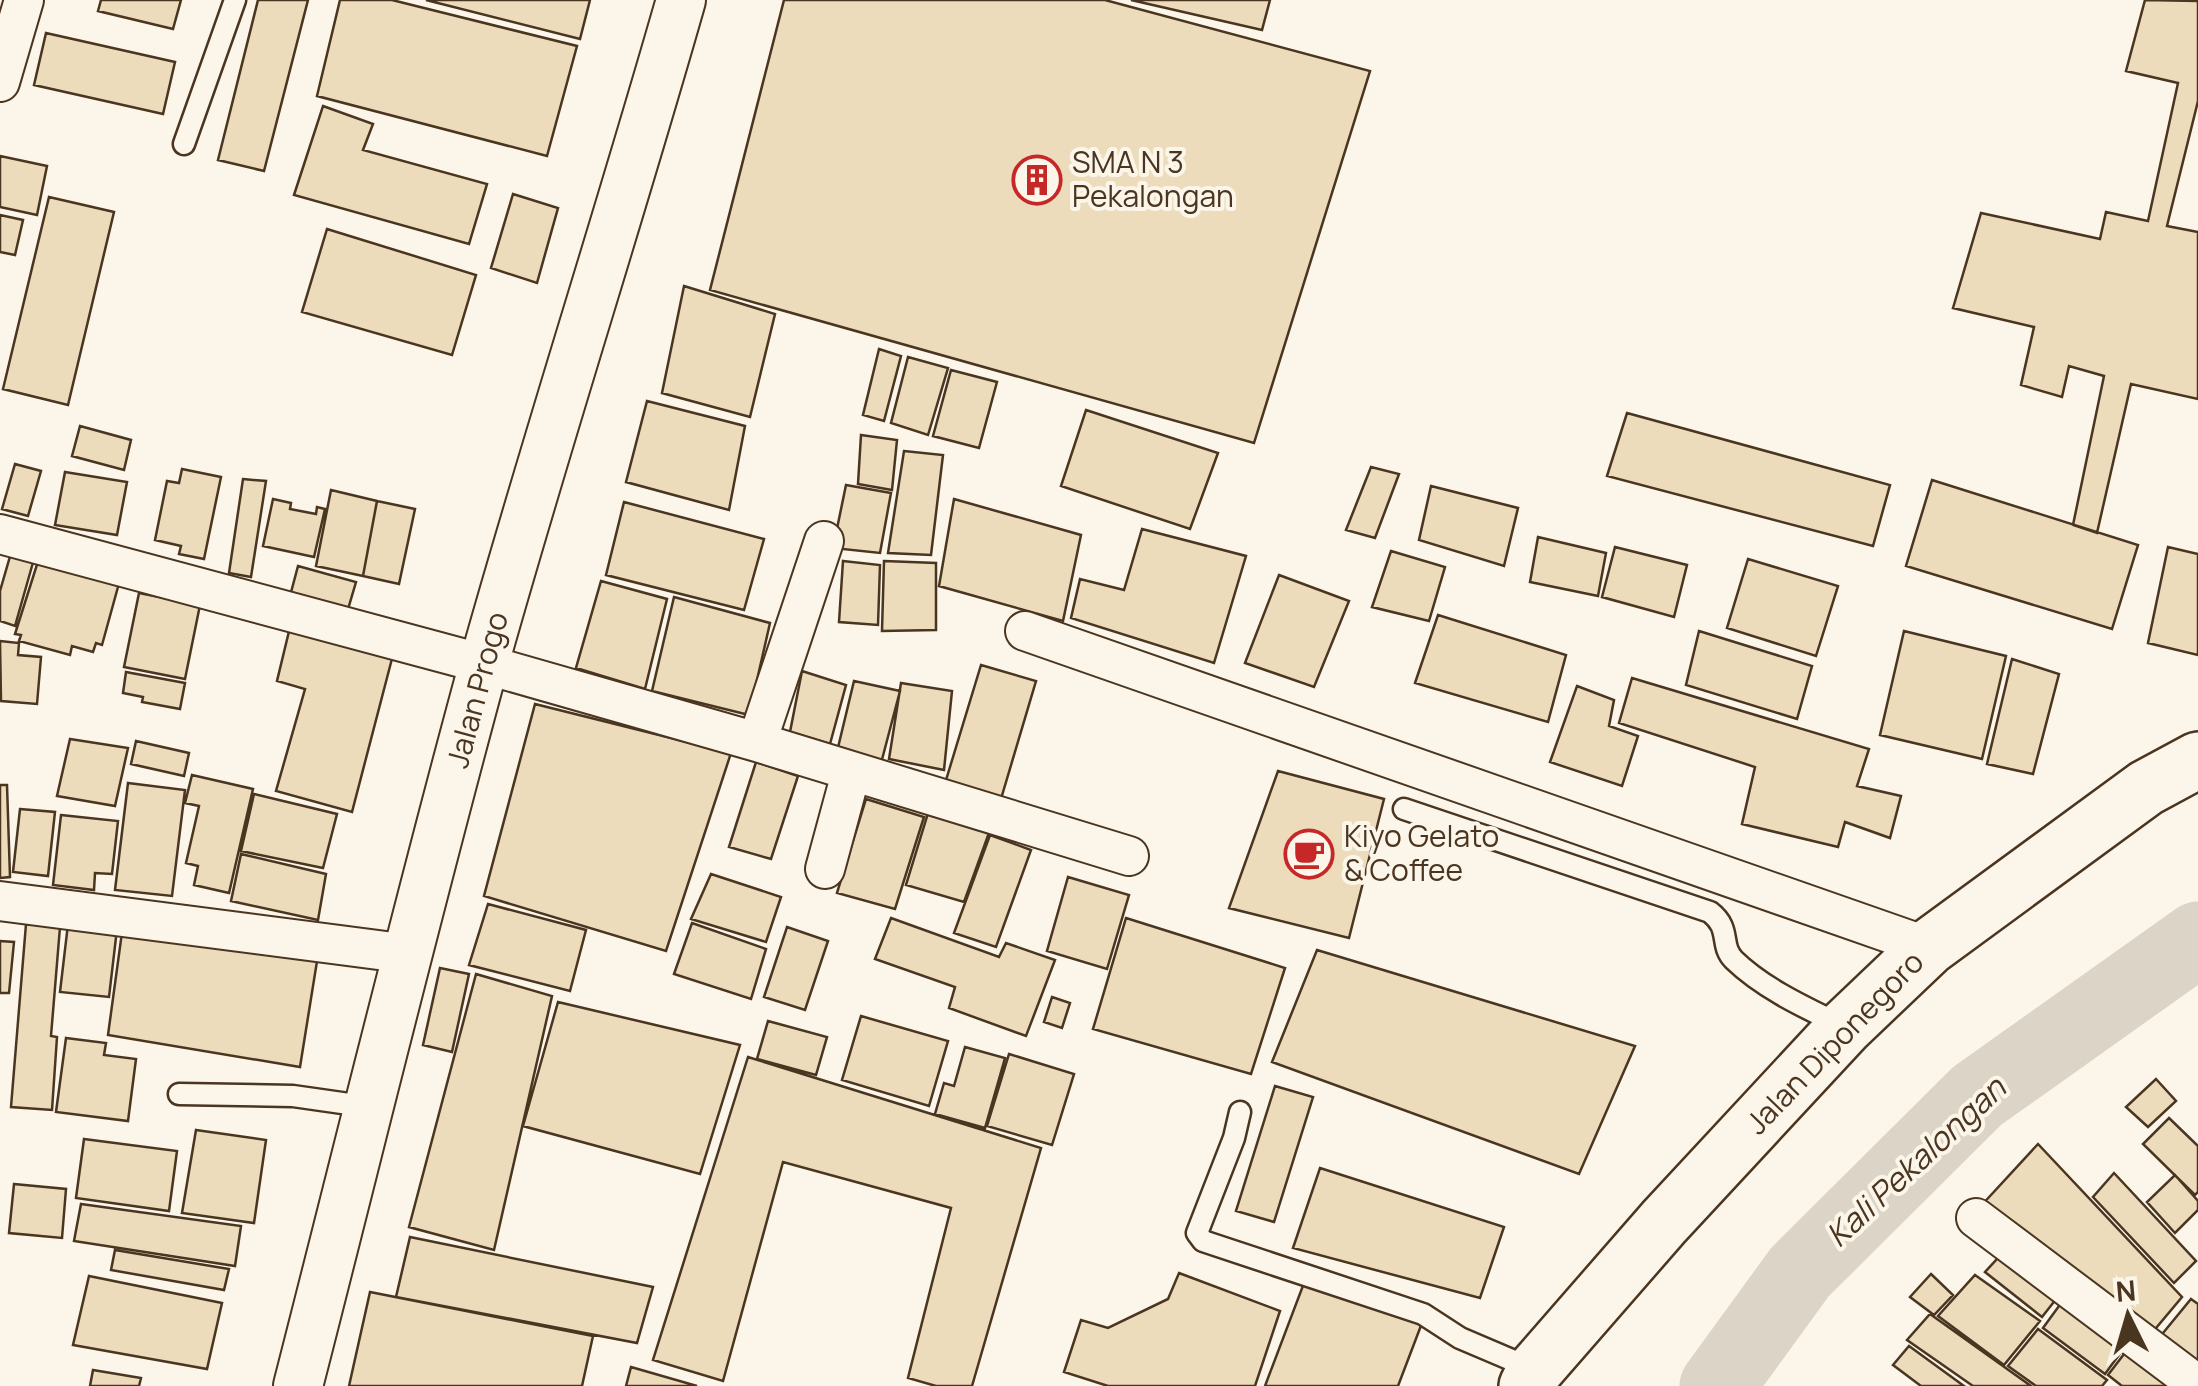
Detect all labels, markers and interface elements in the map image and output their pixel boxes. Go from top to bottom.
place label: SMA N 3 Pekalongan [1072,141,1234,216]
building icon: SMA N 3 Pekalongan [1011,154,1063,206]
street label: Jalan Progo [436,607,517,772]
place label: Kiyo Gelato & Coffee [1344,815,1499,890]
cafe icon: Kiyo Gelato & Coffee [1283,828,1335,880]
street label: Jalan Diponegoro [1736,941,1932,1142]
water label: Kali Pekalongan [1816,1066,2015,1256]
north arrow [2078,1266,2178,1366]
text: N [2114,1270,2137,1310]

